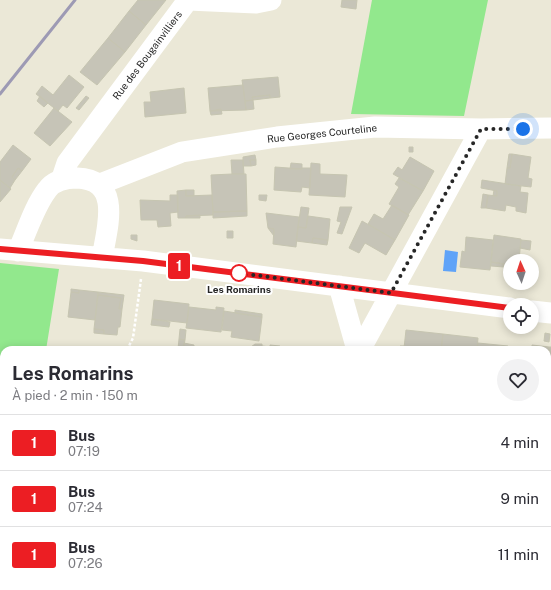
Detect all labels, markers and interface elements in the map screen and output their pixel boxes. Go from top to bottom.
street label: Rue des Bougainvilliers [110,8,184,102]
your location [513,119,533,139]
street label: Rue Georges Courteline [266,121,378,145]
line badge: 1 [166,253,192,279]
north arrow [503,254,539,290]
map controls [503,254,539,334]
text: 1 [176,258,182,274]
marker: Les Romarins [230,264,248,282]
place label: Les Romarins [207,283,271,295]
button: locate [503,298,539,334]
button: heart [497,359,539,401]
text: Les Romarins [12,362,134,384]
text: À pied · 2 min · 150 m [12,388,138,403]
text: Bus [68,427,95,444]
text: 4 min [500,434,539,451]
text: 1 [31,435,37,451]
text: 07:19 [68,444,100,459]
text: Bus [68,483,95,500]
text: 9 min [501,490,539,507]
text: 1 [31,491,37,507]
text: 07:24 [68,500,103,515]
text: Bus [68,539,95,556]
text: 11 min [498,546,539,563]
text: 1 [31,547,37,563]
text: 07:26 [68,556,103,571]

